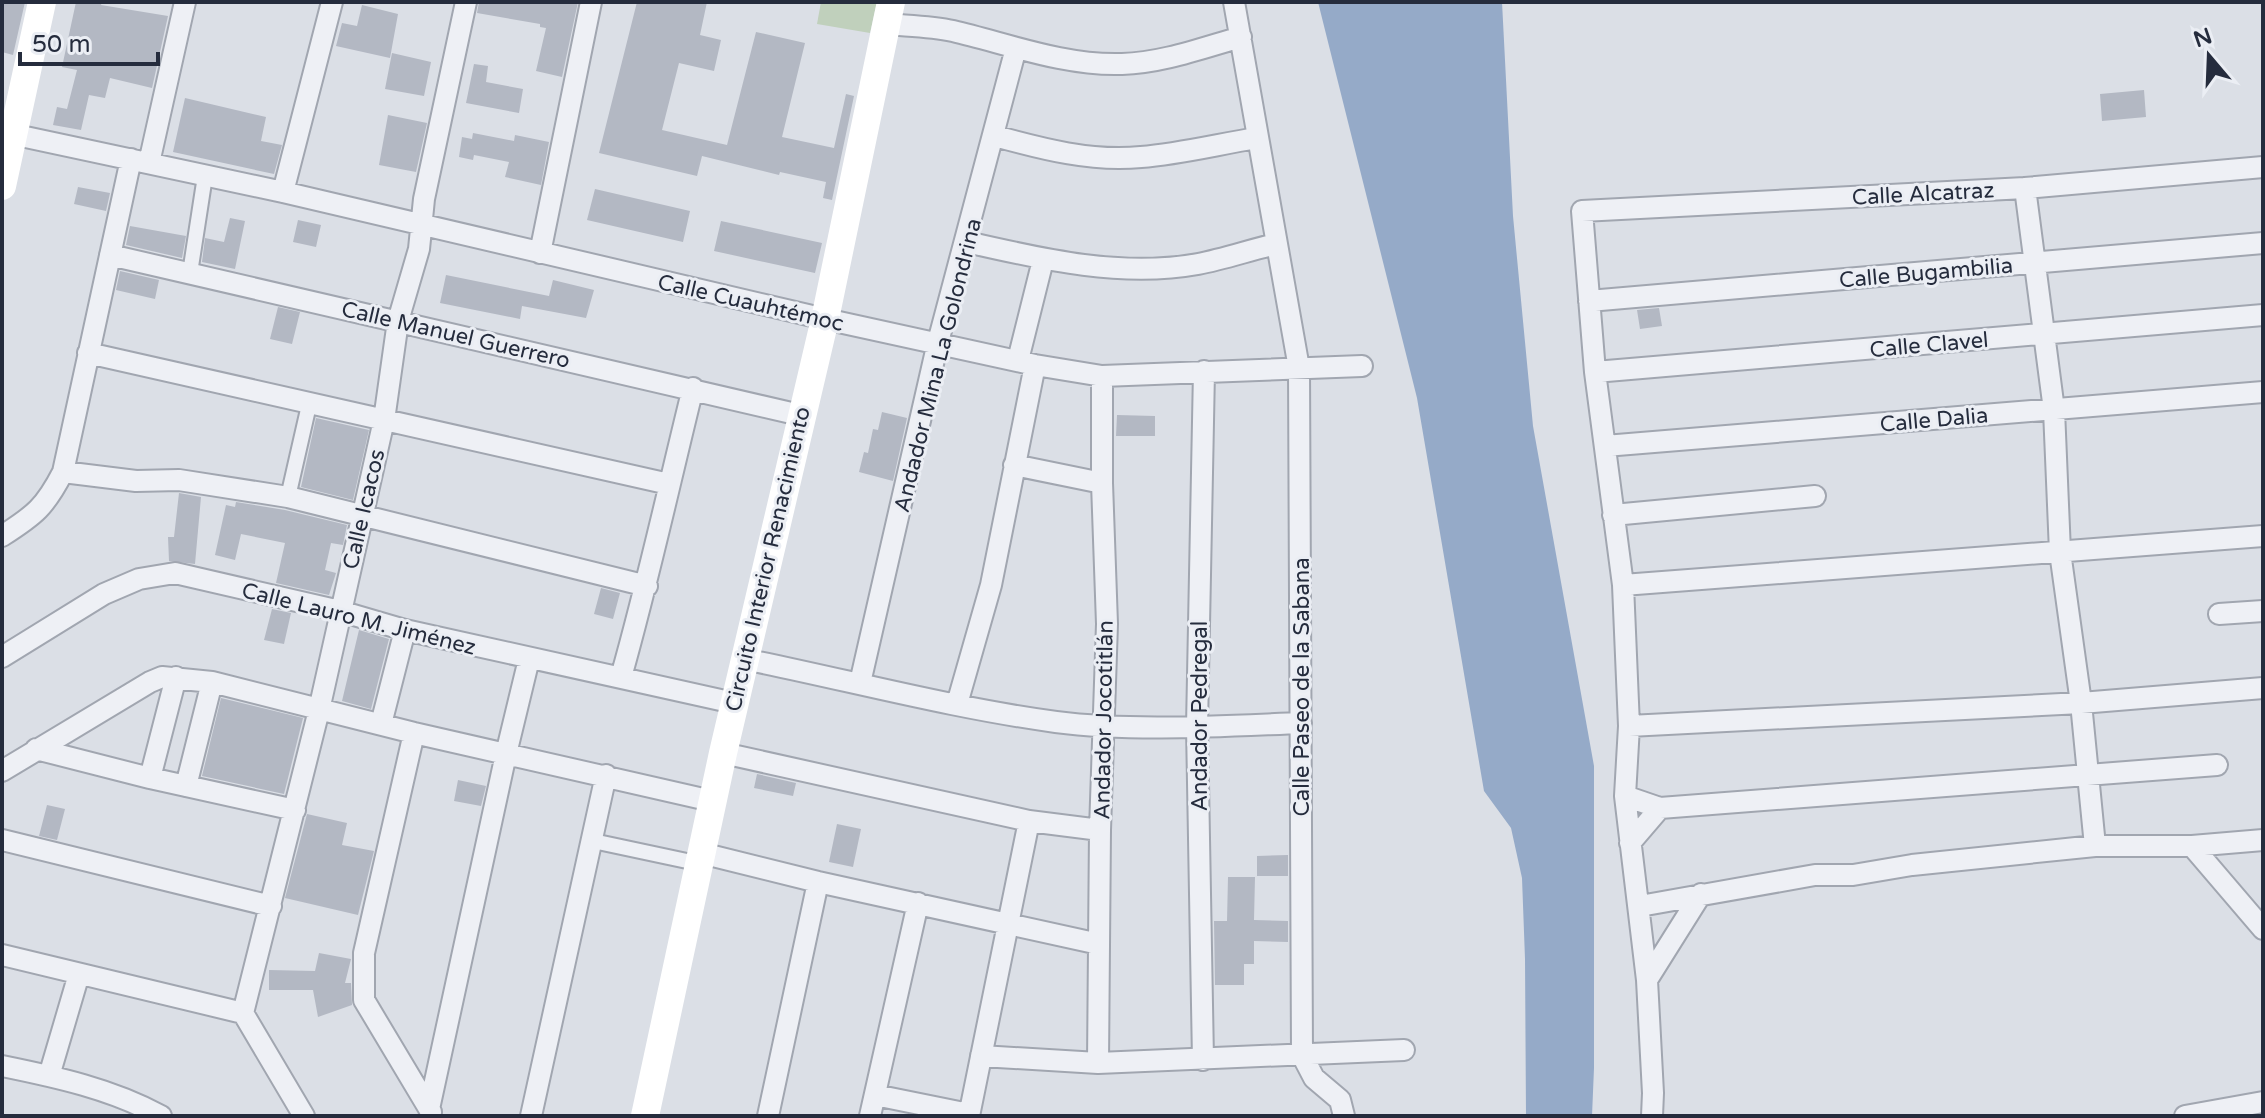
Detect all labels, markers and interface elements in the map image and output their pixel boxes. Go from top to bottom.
scale bar [20,16,158,66]
north arrow [2169,16,2249,96]
text: N [2190,23,2215,53]
text: 50 m [32,30,90,59]
street label: Calle Alcatraz [1851,177,1995,211]
street label: Andador Mina La Golondrina [889,216,987,515]
street label: Calle Bugambilia [1838,252,2014,294]
street label: Calle Cuauhtémoc [655,269,846,337]
street label: Calle Manuel Guerrero [339,296,573,374]
street label: Calle Clavel [1869,327,1990,363]
street label: Calle Dalia [1879,402,1989,438]
street label: Circuito Interior Renacimiento [720,404,816,714]
street label: Calle Icacos [338,447,390,572]
street label: Calle Paseo de la Sabana [1289,557,1315,817]
street label: Calle Lauro M. Jiménez [239,577,478,661]
street label: Andador Jocotitlán [1089,620,1119,820]
street label: Andador Pedregal [1187,621,1213,811]

